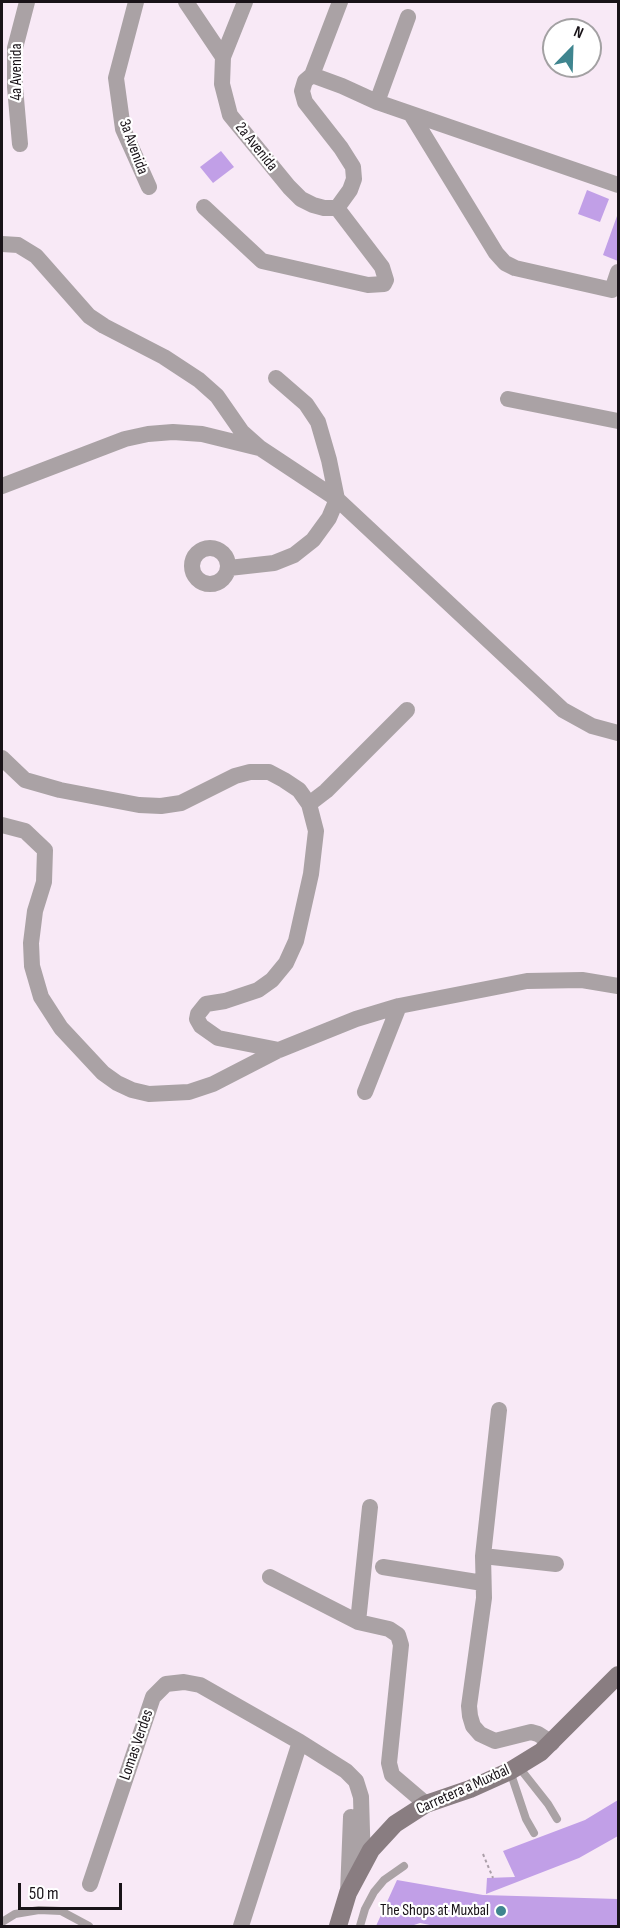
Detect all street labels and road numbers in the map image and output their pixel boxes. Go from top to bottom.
street label: 4a Avenida [7,43,27,101]
street label: 3a Avenida [114,117,152,177]
street label: 2a Avenida [231,119,281,175]
street label: Lomas Verdes [116,1707,158,1783]
street label: Carretera a Muxbal [413,1761,513,1819]

